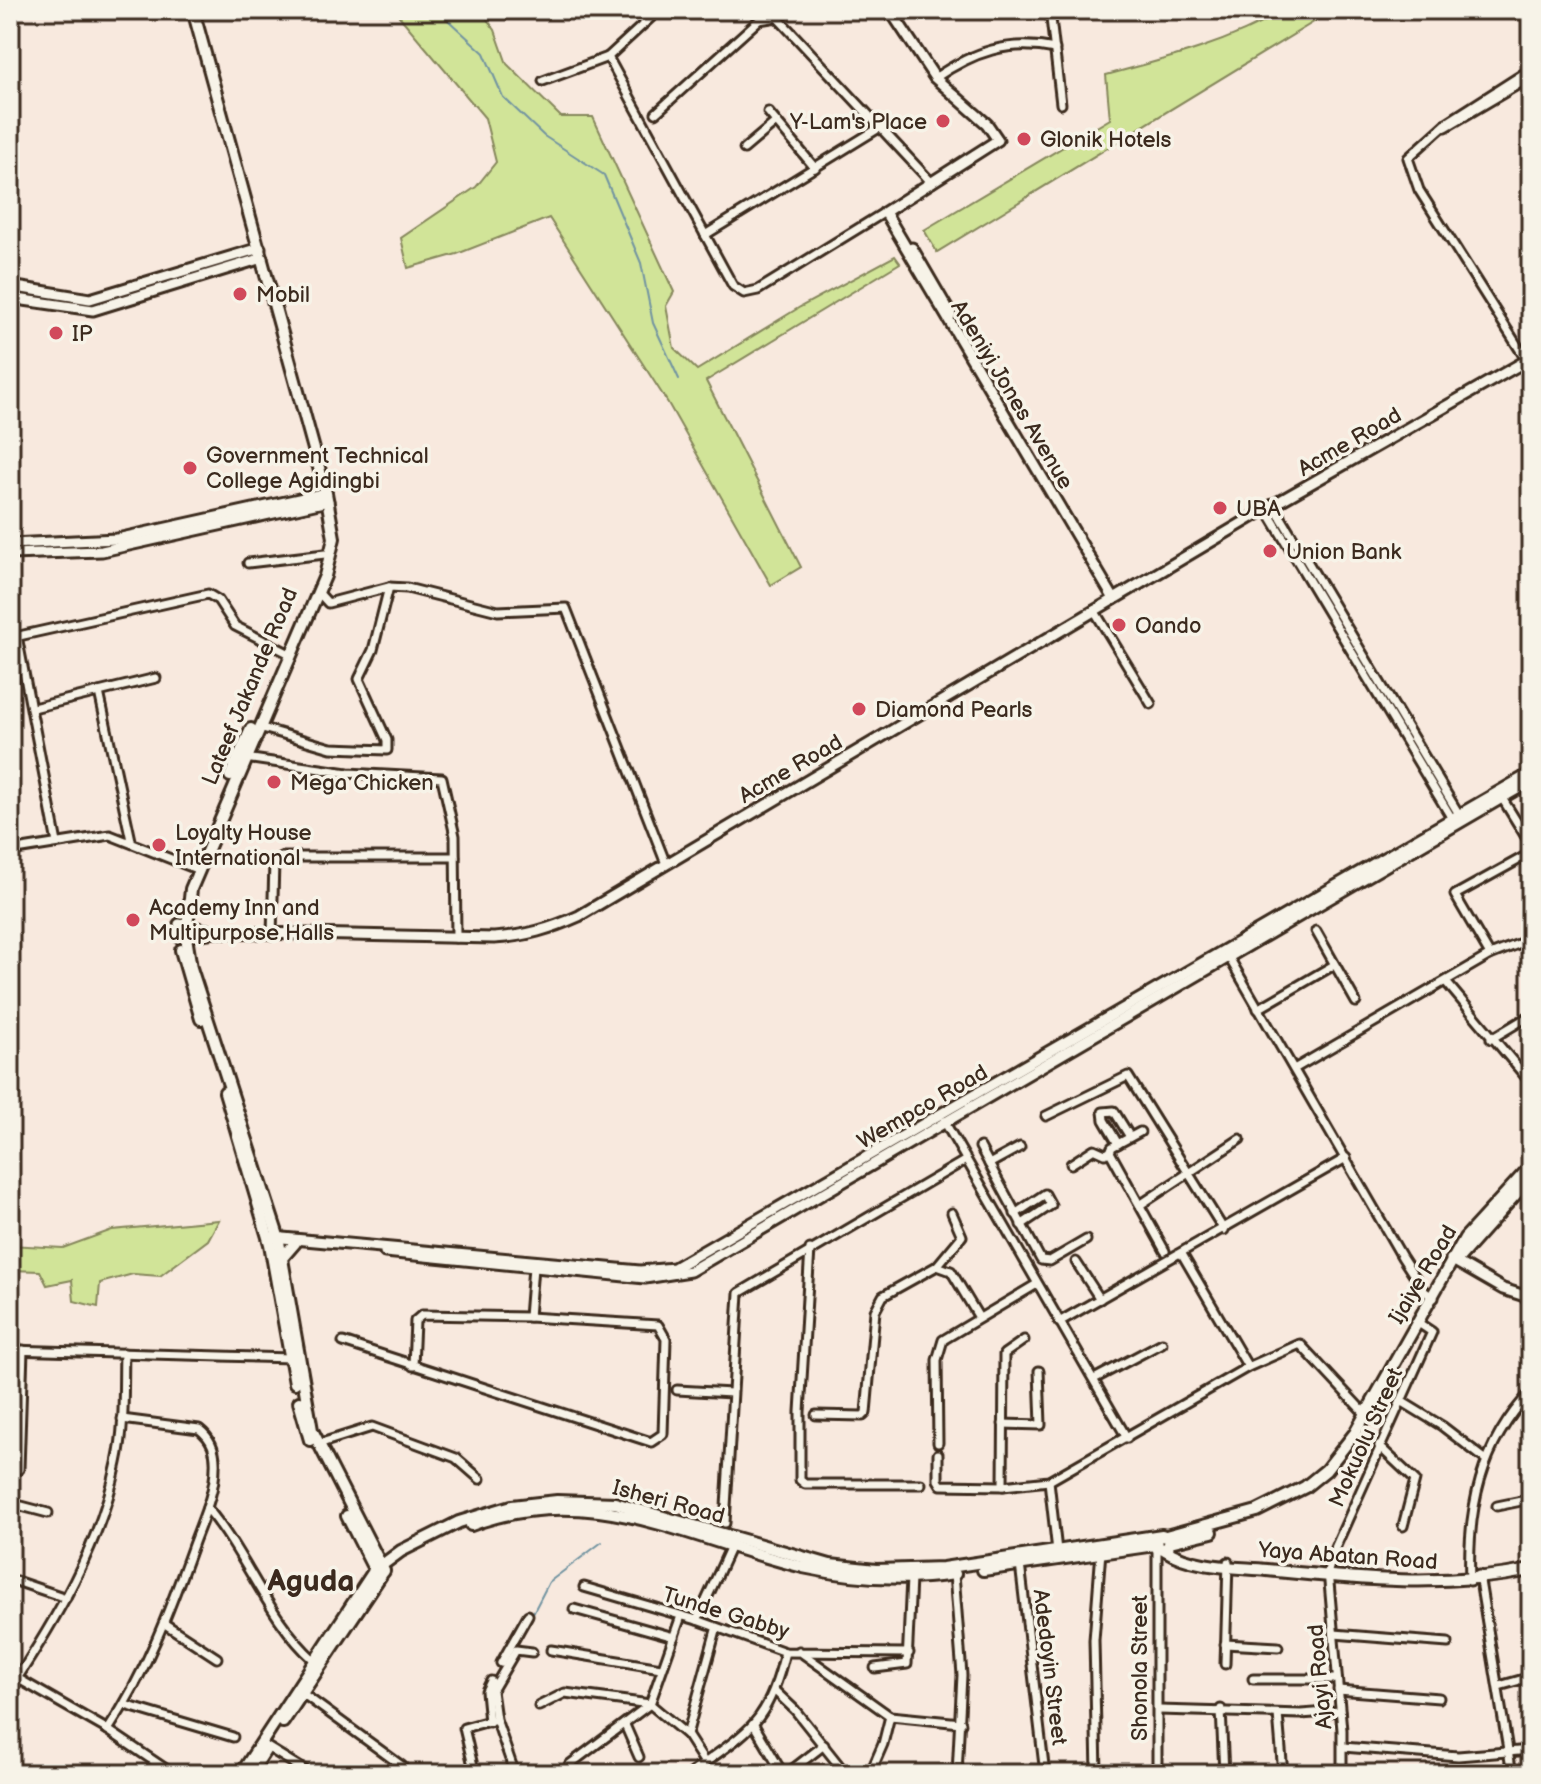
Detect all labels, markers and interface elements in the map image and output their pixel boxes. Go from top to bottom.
place label: Y-Lam's Place [789,109,927,136]
marker: Y-Lam's Place [934,112,952,130]
place label: Glonik Hotels [1040,127,1171,154]
marker: Glonik Hotels [1015,130,1033,148]
place label: Mobil [256,282,310,309]
marker: Mobil [231,285,249,303]
street label: Adeniyi Jones Avenue [945,295,1079,494]
place label: IP [72,321,93,348]
marker: IP [47,324,65,342]
street label: Acme Road [1293,402,1406,483]
place label: Government Technical College Agidingbi [206,443,429,495]
marker: Government Technical College Agidingbi [181,459,199,477]
place label: UBA [1236,496,1281,523]
marker: UBA [1211,499,1229,517]
place label: Union Bank [1286,539,1401,566]
marker: Union Bank [1261,542,1279,560]
street label: Lateef Jakande Road [197,584,304,789]
place label: Oando [1135,613,1201,640]
marker: Oando [1110,616,1128,634]
place label: Diamond Pearls [875,697,1033,724]
marker: Diamond Pearls [850,700,868,718]
street label: Acme Road [734,729,847,810]
place label: Mega Chicken [290,770,434,797]
marker: Mega Chicken [265,773,283,791]
place label: Loyalty House International [175,820,312,872]
marker: Loyalty House International [150,836,168,854]
place label: Academy Inn and Multipurpose Halls [149,895,334,947]
marker: Academy Inn and Multipurpose Halls [124,911,142,929]
street label: Wempco Road [853,1059,993,1156]
street label: Ijaiye Road [1383,1220,1463,1329]
street label: Mokuolu Street [1324,1363,1409,1512]
street label: Isheri Road [610,1475,728,1530]
street label: Yaya Abatan Road [1256,1537,1438,1576]
district label: Aguda [267,1564,354,1600]
street label: Tunde Gabby [659,1581,792,1646]
street label: Adedoyin Street [1027,1588,1072,1747]
street label: Shonola Street [1127,1595,1154,1741]
street label: Ajayi Road [1302,1623,1339,1731]

